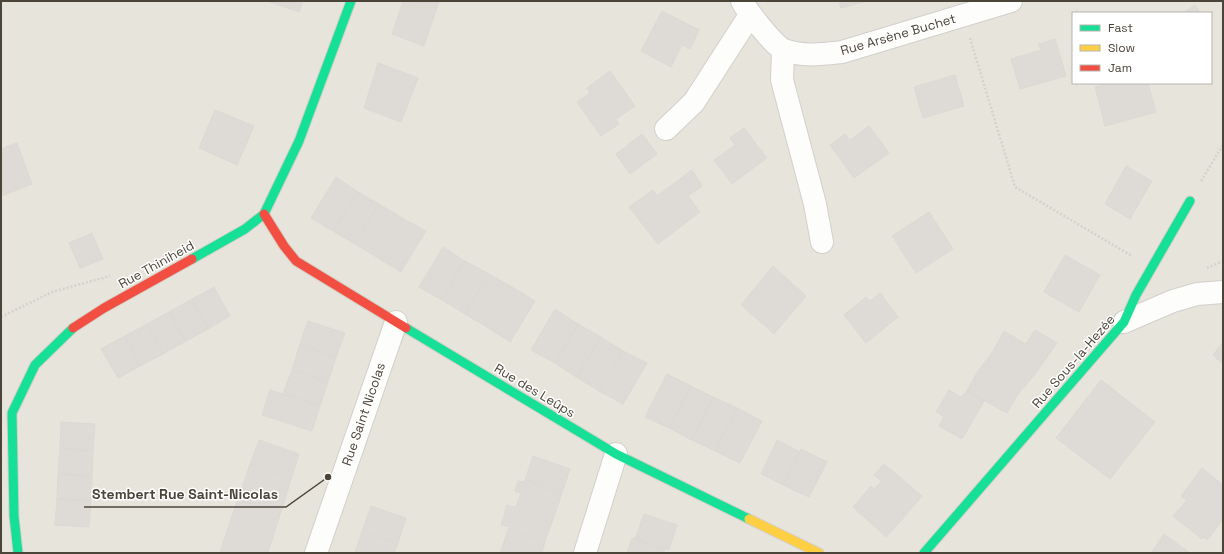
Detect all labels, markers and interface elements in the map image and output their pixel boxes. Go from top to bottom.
street label: Rue Arsène Buchet [838,10,958,59]
legend [1072,12,1212,84]
text: Fast [1108,20,1133,36]
text: Slow [1108,40,1135,56]
text: Jam [1108,60,1132,76]
street label: Rue Thiniheid [115,237,197,292]
street label: Rue Sous-la-Hezée [1028,311,1119,412]
street label: Rue Saint Nicolas [338,360,389,468]
street label: Rue des Leûps [491,360,578,421]
callout: Stembert Rue Saint-Nicolas [84,481,286,507]
text: Stembert Rue Saint-Nicolas [92,485,278,503]

